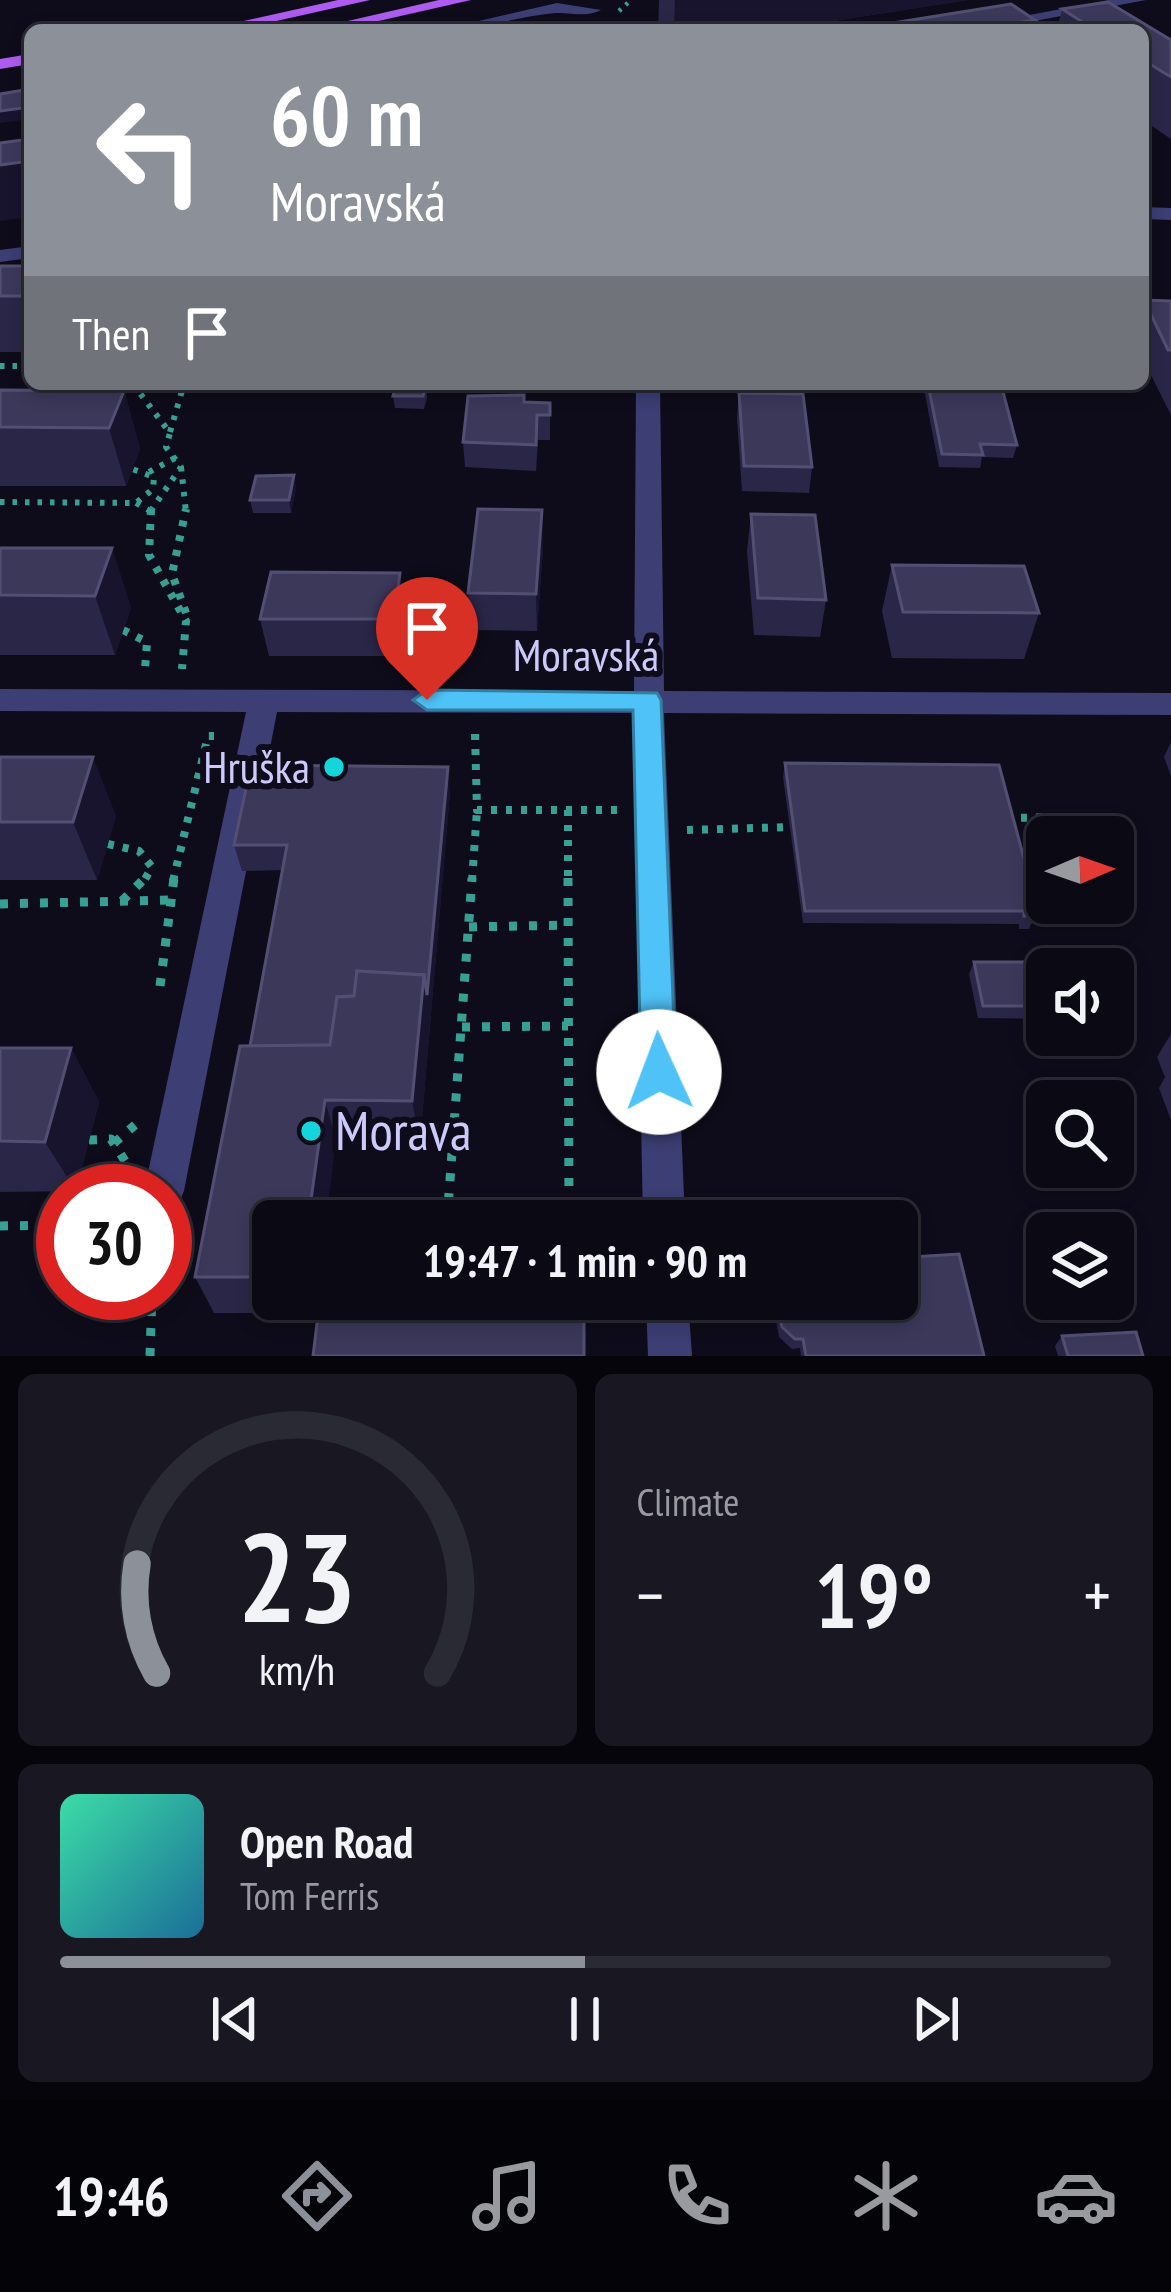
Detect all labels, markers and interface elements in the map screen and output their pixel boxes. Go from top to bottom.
text: 60 m [270,60,423,169]
icon: left [72,72,228,228]
text: Moravská [270,166,446,236]
icon: arrive [174,300,240,366]
text: Then [72,304,150,362]
pin [376,577,478,700]
icon: arrive [394,595,460,661]
street label: Moravská [513,625,659,683]
place label: Hruška [203,737,310,795]
marker: Hruška [321,754,347,780]
north arrow [1026,816,1134,924]
map controls [1026,816,1134,1320]
button: sound [1026,948,1134,1056]
position arrow [596,1009,722,1135]
button: search [1026,1080,1134,1188]
place label: Morava [335,1095,472,1165]
marker: Morava [298,1118,324,1144]
speed limit sign: 30 [36,1164,192,1320]
button: layers [1026,1212,1134,1320]
text: 19:47 · 1 min · 90 m [423,1231,747,1289]
text: Climate [637,1476,739,1527]
text: 23 [238,1495,357,1656]
text: 19° [814,1536,933,1653]
text: − [637,1552,664,1637]
text: + [1084,1552,1111,1637]
text: km/h [259,1641,335,1697]
text: Open Road [240,1812,413,1870]
text: Tom Ferris [240,1870,379,1921]
icon: previous [202,1986,268,2052]
icon: pause [552,1986,618,2052]
icon: next [903,1986,969,2052]
icon: directions [275,2154,359,2238]
icon: music [465,2154,549,2238]
icon: phone [655,2154,739,2238]
icon: climate [844,2154,928,2238]
icon: car [1034,2154,1118,2238]
text: 19:46 [53,2161,170,2231]

